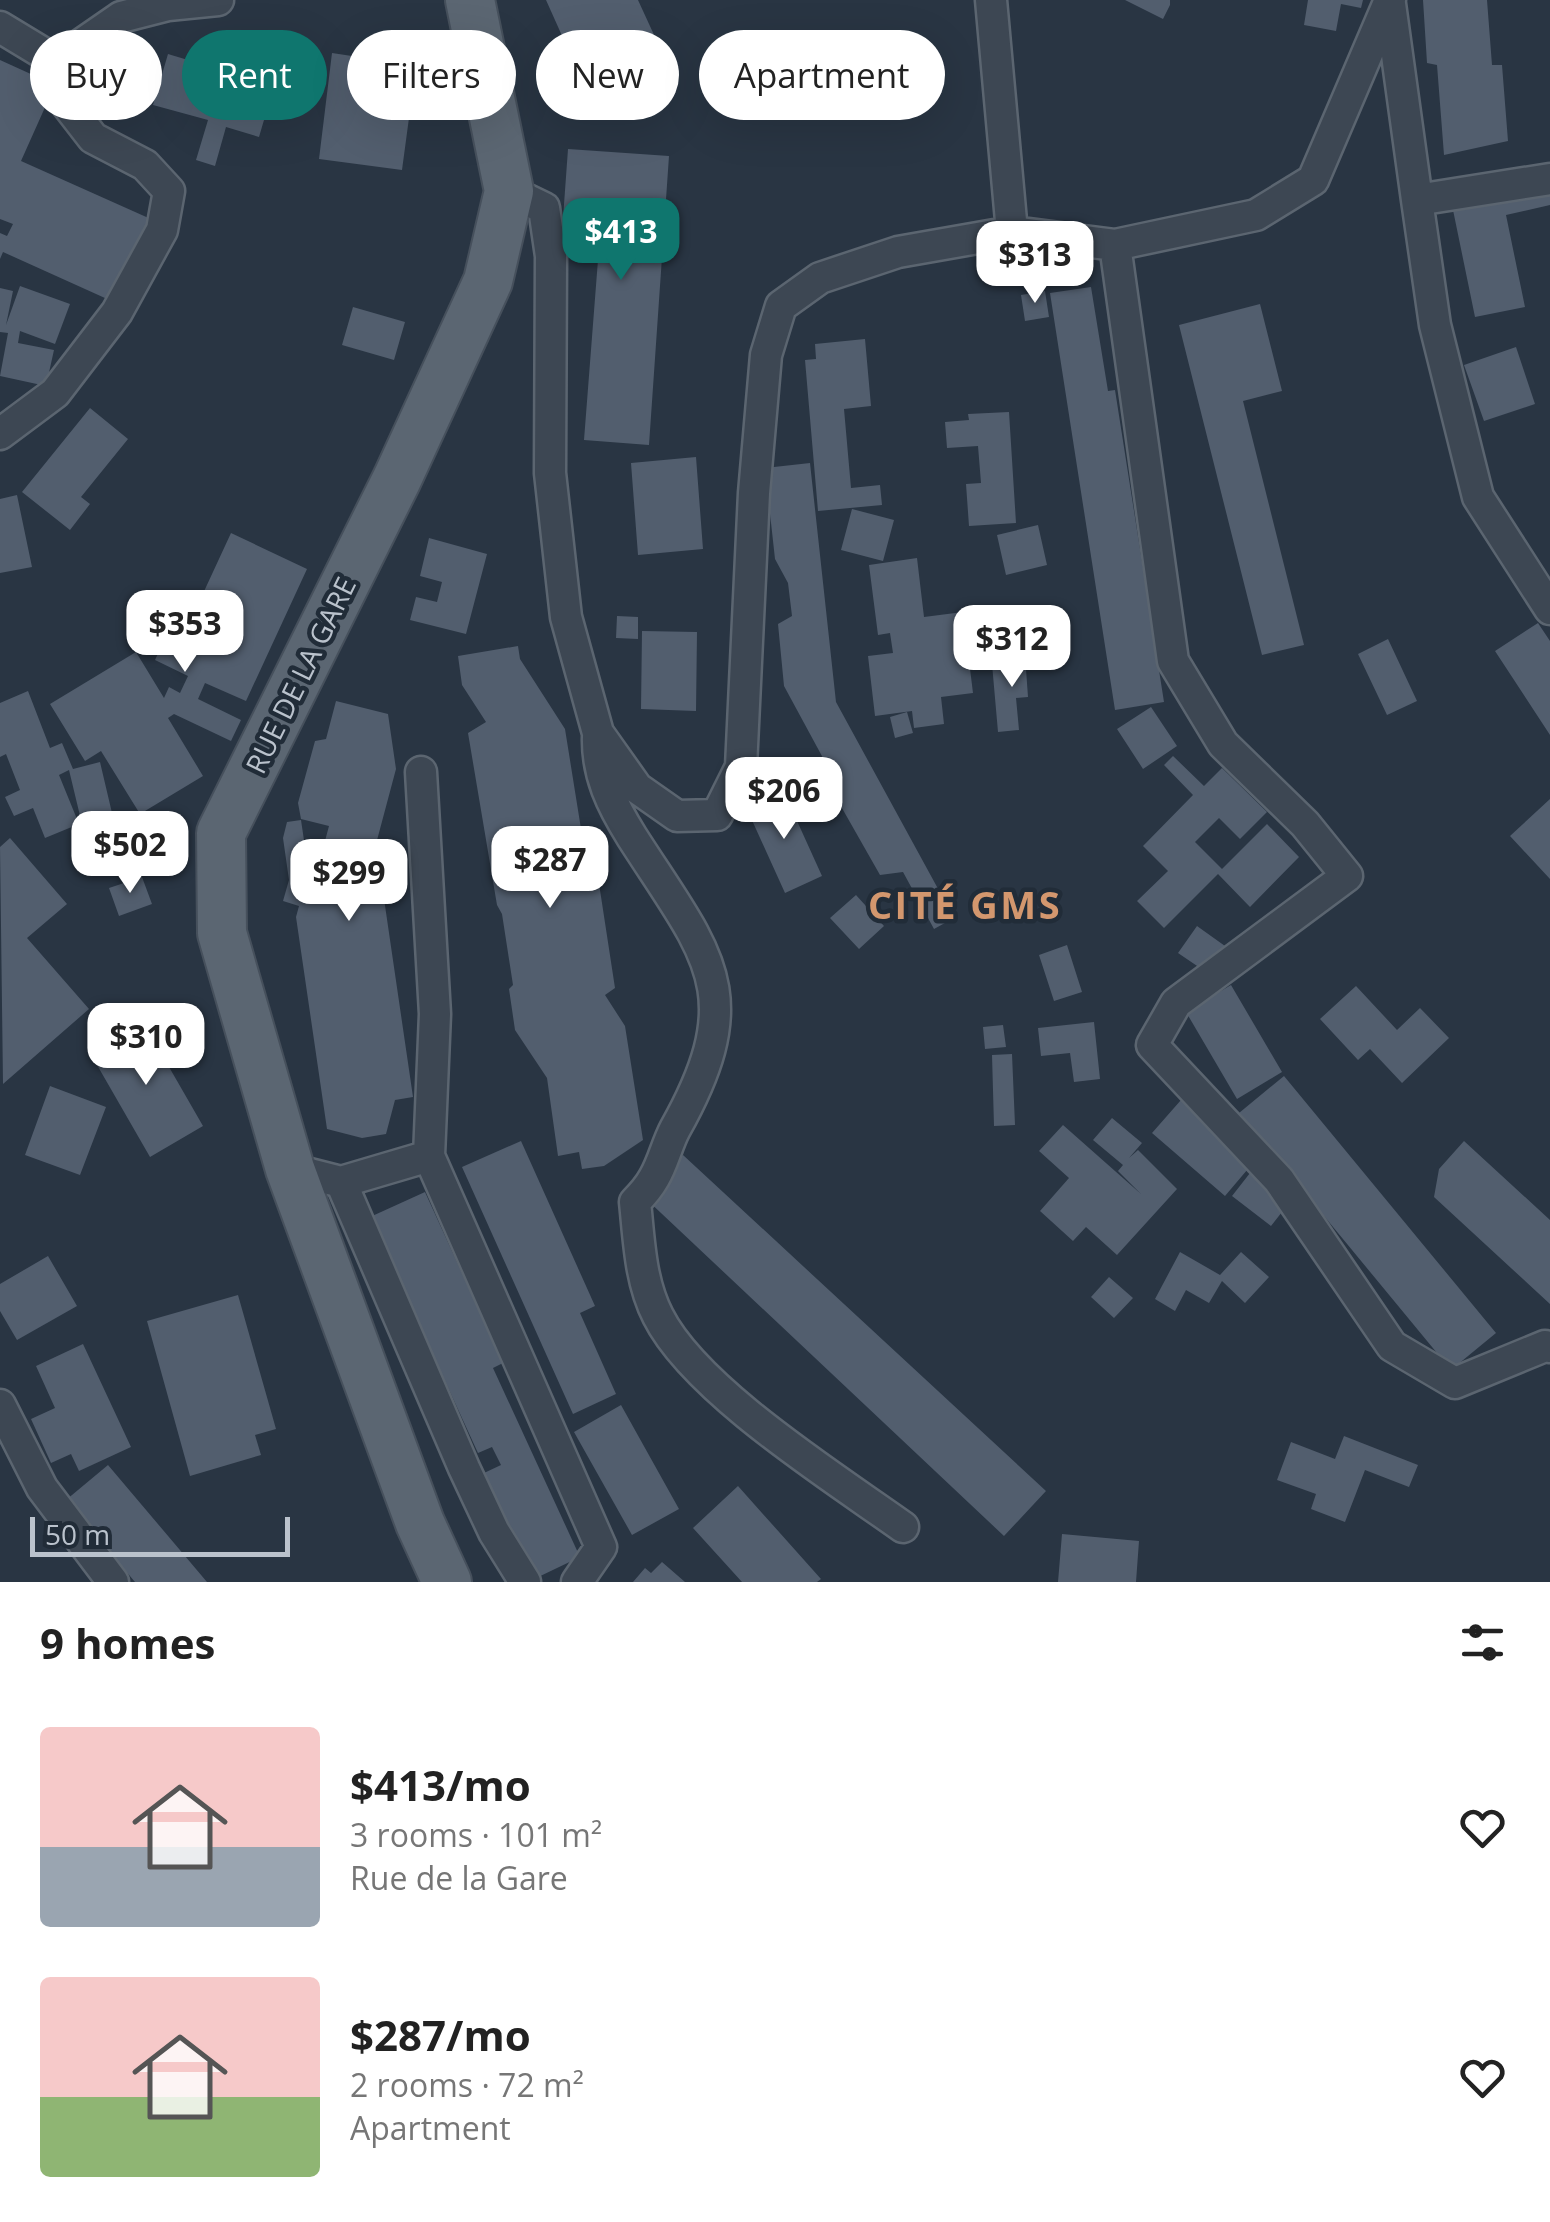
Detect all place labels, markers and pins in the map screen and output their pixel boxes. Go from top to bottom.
pin: $413 [562,198,680,283]
pin: $313 [976,221,1094,306]
pin: $353 [126,590,244,675]
pin: $312 [953,605,1071,690]
pin: $206 [725,757,843,842]
pin: $502 [71,811,189,896]
pin: $287 [491,826,609,911]
pin: $299 [290,839,408,924]
pin: $310 [87,1003,205,1088]

